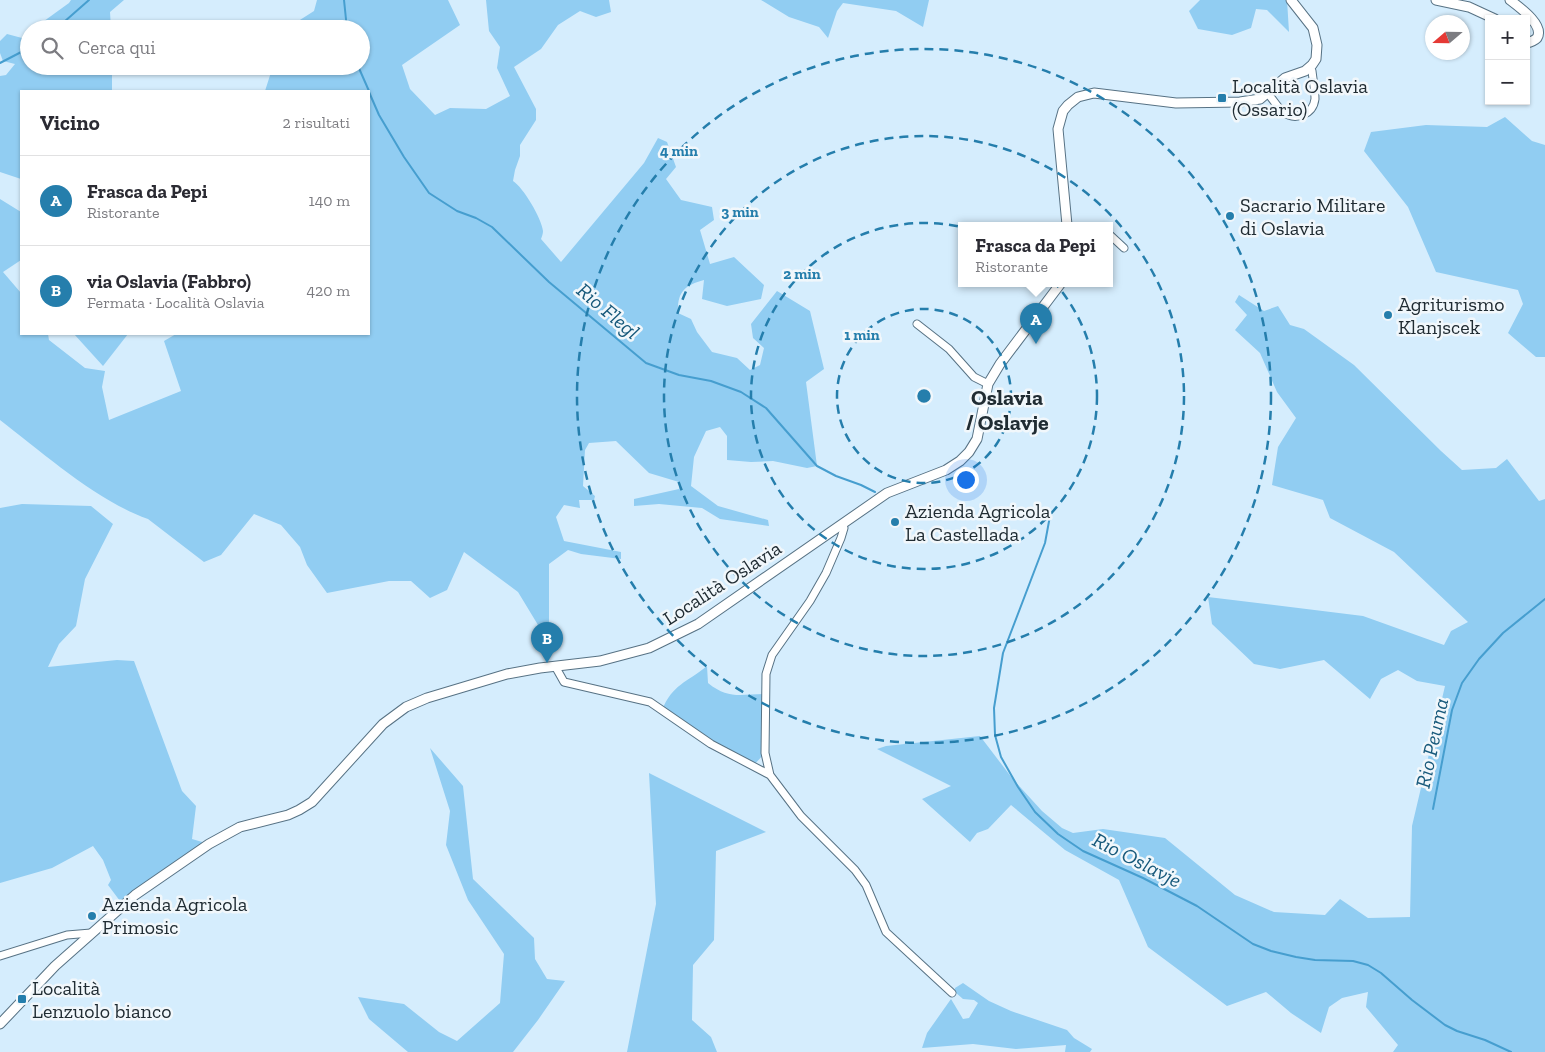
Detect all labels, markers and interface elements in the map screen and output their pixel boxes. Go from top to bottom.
north arrow [1425,15,1470,60]
map controls [1485,15,1530,105]
button: + [1485,15,1530,60]
search box [20,20,370,75]
icon: search [38,34,66,62]
text: Cerca qui [78,36,156,59]
button: − [1485,60,1530,105]
place label: Località Oslavia (Ossario) [1232,74,1368,121]
marker: Località Oslavia (Ossario) [1216,92,1228,104]
text: Vicino [40,110,100,135]
text: 2 risultati [283,113,350,132]
text: 4 min [660,142,698,160]
text: Frasca da Pepi [87,180,207,203]
text: A [51,191,62,210]
text: 140 m [309,191,350,210]
place label: Sacrario Militare di Oslavia [1240,193,1385,240]
text: Ristorante [87,203,160,222]
text: 3 min [721,203,759,221]
marker: Sacrario Militare di Oslavia [1224,210,1236,222]
popup [958,222,1113,287]
text: Frasca da Pepi [975,234,1096,257]
text: Ristorante [975,257,1048,276]
text: 2 min [783,265,821,283]
text: via Oslavia (Fabbro) [87,270,251,293]
water label: Rio Flegl [572,277,645,344]
text: B [51,281,61,300]
text: 420 m [306,281,350,300]
place label: Agriturismo Klanjscek [1398,292,1505,339]
text: Fermata · Località Oslavia [87,293,265,312]
pin: A [1020,303,1052,344]
marker: Agriturismo Klanjscek [1382,309,1394,321]
text: 1 min [844,326,880,344]
district label: Oslavia / Oslavje [965,384,1049,436]
centre of rings [915,387,933,405]
your location [953,467,979,493]
place label: Azienda Agricola La Castellada [905,499,1051,546]
marker: Azienda Agricola La Castellada [889,516,901,528]
street label: Località Oslavia [658,536,786,630]
pin: B [531,622,563,663]
water label: Rio Peuma [1410,696,1453,790]
water label: Rio Oslavje [1089,827,1186,893]
place label: Azienda Agricola Primosic [102,892,248,939]
marker: Azienda Agricola Primosic [86,910,98,922]
place label: Località Lenzuolo bianco [32,976,172,1023]
marker: Località Lenzuolo bianco [16,993,28,1005]

